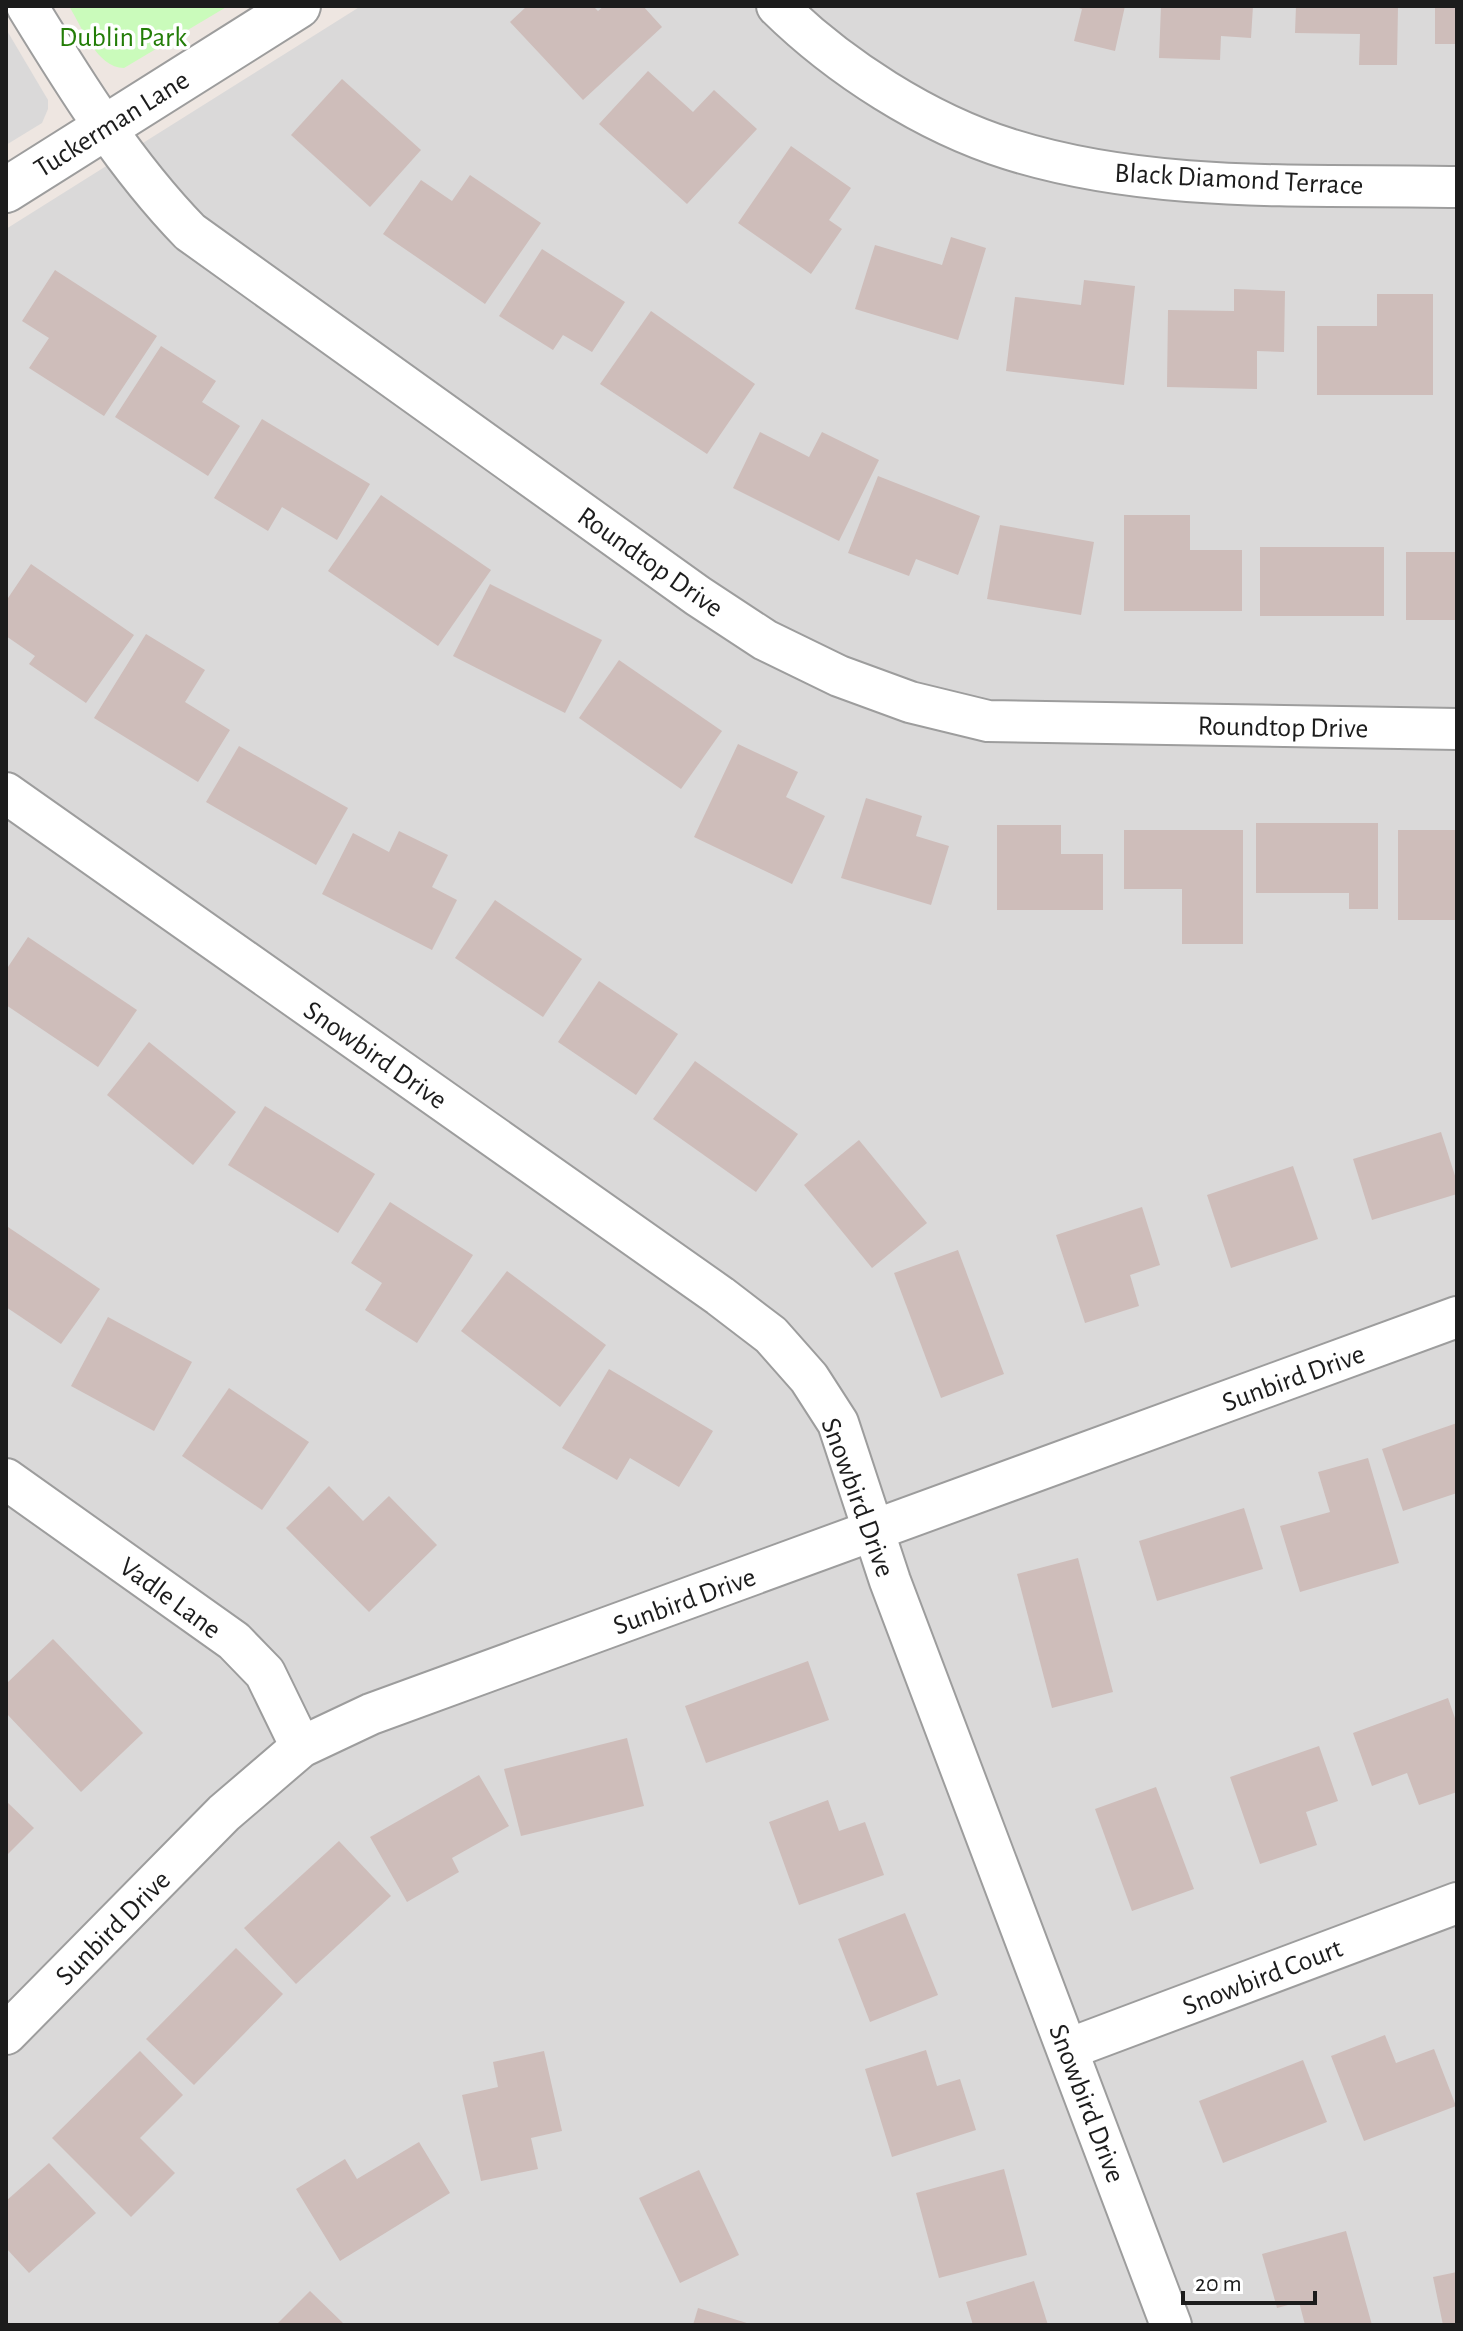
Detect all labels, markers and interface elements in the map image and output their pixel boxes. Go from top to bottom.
park label: Dublin Park [59,24,187,52]
street label: Tuckerman Lane [30,66,194,183]
street label: Black Diamond Terrace [1114,159,1364,200]
street label: Roundtop Drive [572,502,728,623]
street label: Roundtop Drive [1197,713,1369,743]
street label: Snowbird Drive [298,996,451,1115]
street label: Sunbird Drive [1219,1340,1369,1418]
street label: Snowbird Drive [815,1414,899,1581]
street label: Vadle Lane [114,1553,226,1645]
street label: Sunbird Drive [610,1563,760,1641]
street label: Sunbird Drive [51,1866,176,1991]
street label: Snowbird Court [1179,1935,1347,2021]
street label: Snowbird Drive [1043,2021,1129,2187]
scale bar [1183,2255,1315,2305]
text: 20 m [1195,2272,1242,2296]

